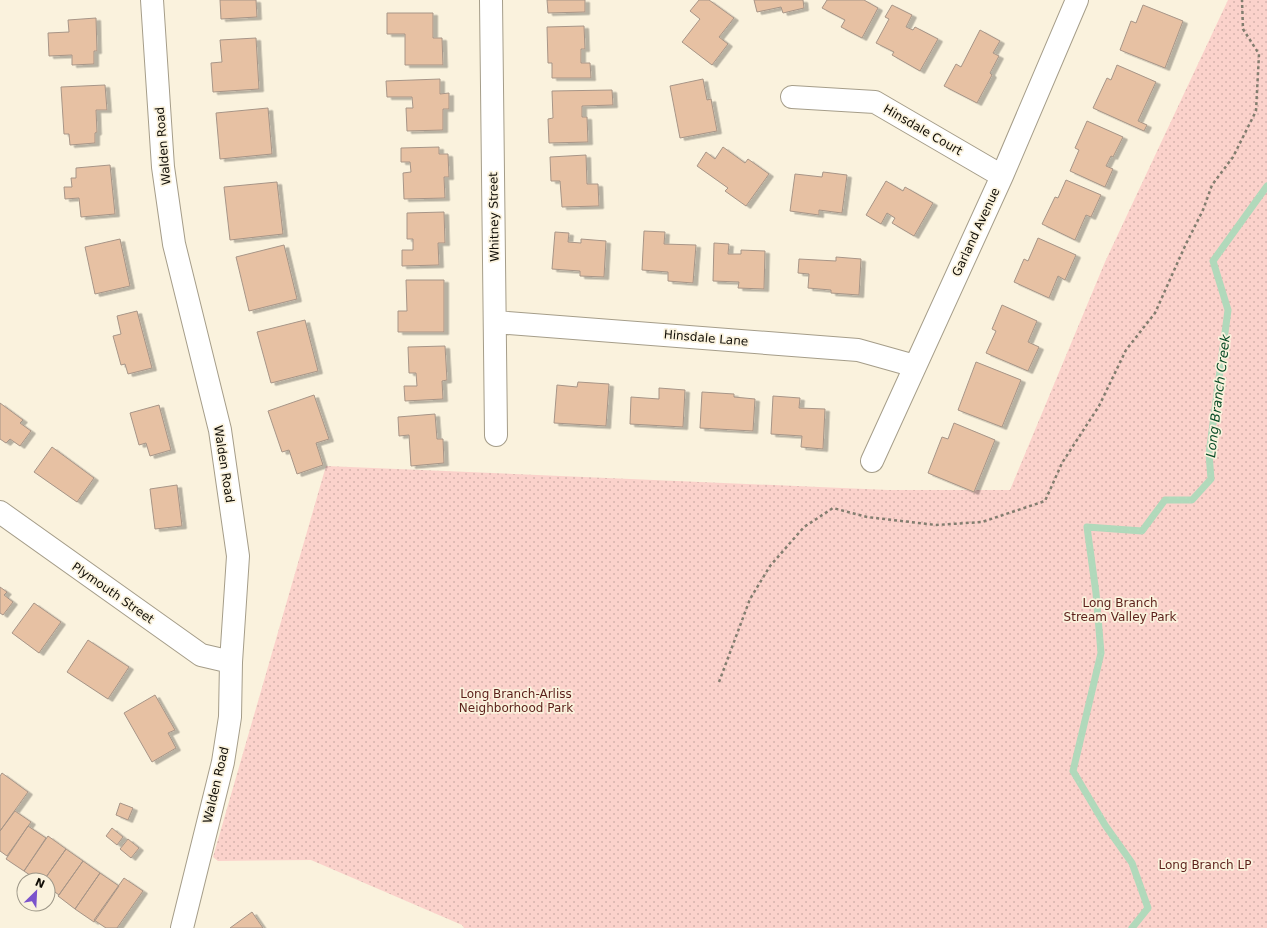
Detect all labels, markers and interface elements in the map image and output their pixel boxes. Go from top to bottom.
street label: Hinsdale Court [881,102,965,158]
street label: Walden Road [153,106,173,186]
street label: Whitney Street [486,172,502,262]
street label: Garland Avenue [949,186,1003,278]
street label: Hinsdale Lane [663,327,749,349]
water label: Long Branch Creek [1203,333,1233,458]
street label: Walden Road [211,424,237,504]
street label: Plymouth Street [69,559,157,627]
park label: Long Branch Stream Valley Park [1064,596,1176,624]
park label: Long Branch-Arliss Neighborhood Park [459,687,573,715]
street label: Walden Road [200,745,232,825]
park label: Long Branch LP [1159,858,1251,872]
north arrow [16,872,56,912]
text: N [33,876,47,891]

